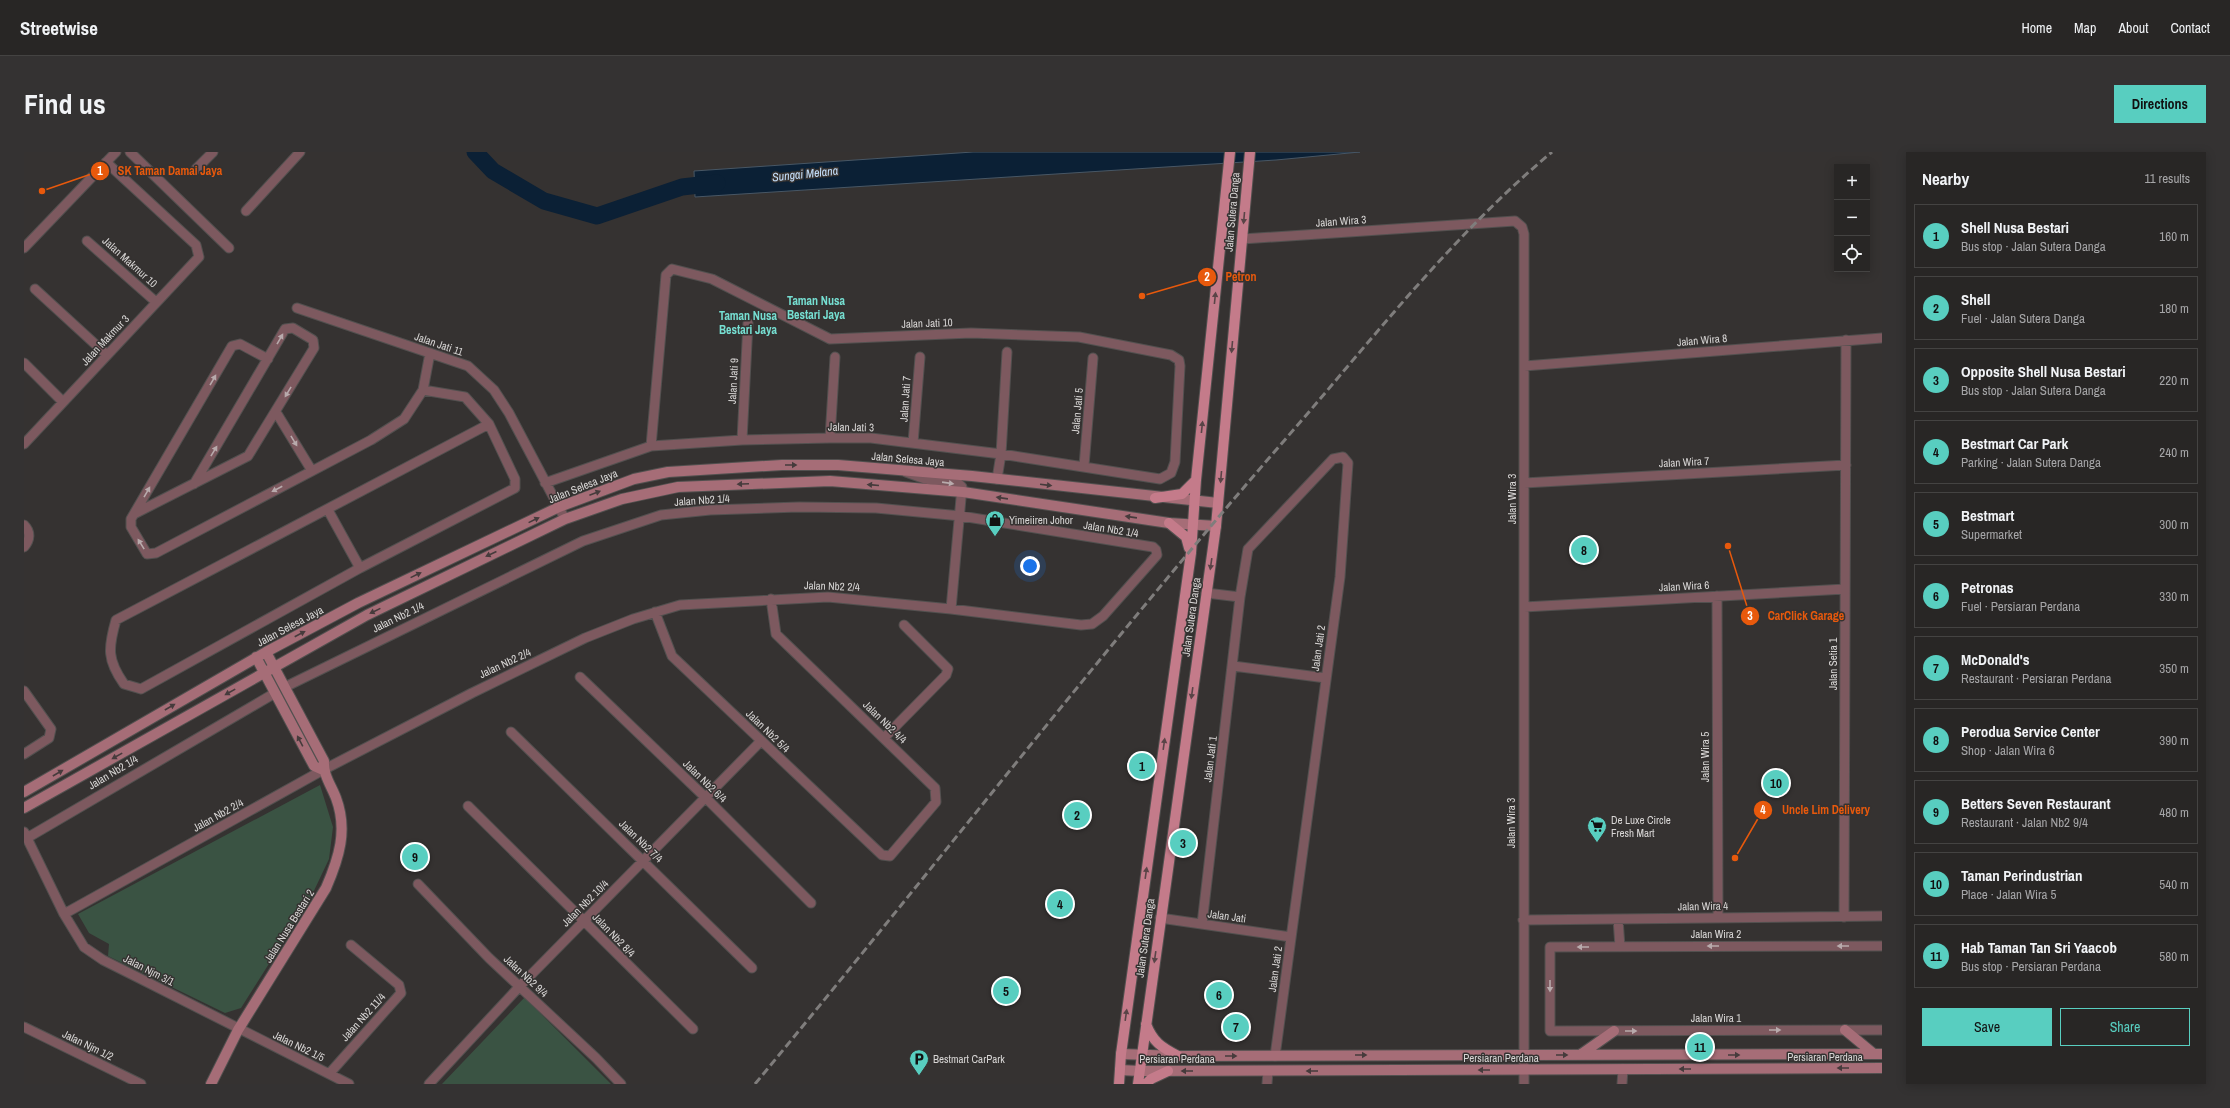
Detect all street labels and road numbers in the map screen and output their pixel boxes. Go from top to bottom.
street label: Jalan Sutera Danga [1222,172,1242,252]
street label: Jalan Wira 3 [1315,212,1367,230]
street label: Jalan Makmur 10 [100,234,160,290]
street label: Jalan Makmur 3 [78,312,132,368]
street label: Jalan Jati 10 [901,315,953,331]
street label: Jalan Jati 11 [413,329,465,359]
street label: Jalan Wira 8 [1676,331,1728,349]
street label: Jalan Jati 9 [725,358,741,404]
street label: Jalan Jati 7 [896,375,914,423]
street label: Jalan Jati 5 [1068,387,1086,435]
street label: Jalan Jati 3 [828,420,874,434]
street label: Jalan Selesa Jaya [871,449,945,469]
street label: Jalan Wira 7 [1658,454,1710,470]
street label: Jalan Selesa Jaya [546,466,620,506]
street label: Jalan Wira 3 [1505,474,1519,524]
street label: Jalan Nb2 1/4 [674,491,730,509]
street label: Jalan Nb2 1/4 [1082,518,1140,540]
street label: Jalan Sutera Danga [1179,577,1203,657]
street label: Jalan Nb2 2/4 [804,578,860,594]
street label: Jalan Wira 6 [1658,578,1710,594]
street label: Jalan Nb2 1/4 [370,599,426,635]
street label: Jalan Selesa Jaya [254,603,326,649]
street label: Jalan Jati 2 [1308,624,1328,672]
street label: Jalan Setia 1 [1826,638,1840,690]
street label: Jalan Nb2 2/4 [477,645,533,681]
street label: Jalan Nb2 4/4 [860,698,910,746]
street label: Jalan Nb2 5/4 [743,707,793,755]
street label: Jalan Wira 5 [1698,732,1712,782]
street label: Jalan Jati 1 [1200,735,1220,783]
street label: Jalan Nb2 1/4 [86,752,140,792]
street label: Jalan Nb2 6/4 [680,757,730,805]
street label: Jalan Nb2 2/4 [190,795,246,835]
street label: Jalan Wira 3 [1504,798,1518,848]
street label: Jalan Nb2 7/4 [616,817,666,865]
street label: Jalan Nb2 10/4 [559,877,611,929]
street label: Jalan Nusa Bestari 2 [261,887,317,965]
street label: Jalan Sutera Danga [1133,898,1157,978]
street label: Jalan Wira 4 [1678,899,1728,913]
street label: Jalan Jati [1207,906,1247,926]
street label: Jalan Nb2 8/4 [590,910,638,960]
street label: Jalan Wira 2 [1691,927,1741,941]
street label: Jalan Jati 2 [1265,945,1285,993]
street label: Jalan Njm 3/1 [121,951,177,989]
street label: Jalan Nb2 9/4 [501,952,551,1000]
street label: Jalan Nb2 11/4 [338,990,388,1044]
street label: Jalan Wira 1 [1691,1011,1741,1025]
street label: Jalan Njm 1/2 [60,1027,116,1063]
street label: Jalan Nb2 1/5 [271,1028,327,1064]
street label: Persiaran Perdana [1787,1050,1863,1064]
street label: Persiaran Perdana [1463,1051,1539,1065]
street label: Persiaran Perdana [1139,1052,1215,1066]

